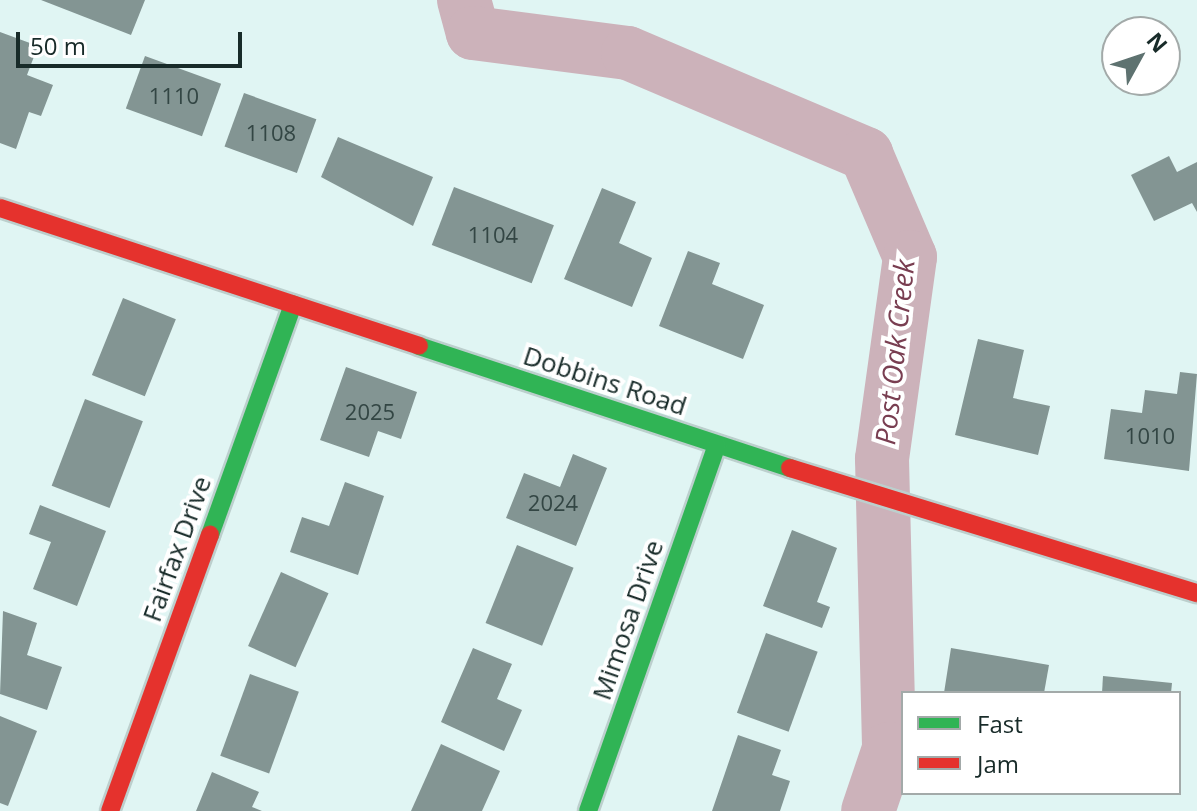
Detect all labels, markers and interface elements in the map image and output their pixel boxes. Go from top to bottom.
scale bar [20,16,246,66]
north arrow [1101,16,1181,96]
text: N [1141,25,1175,58]
text: 50 m [30,29,86,62]
house number: 1110 [149,83,199,109]
house number: 1108 [246,120,296,146]
house number: 1104 [468,222,518,248]
water label: Post Oak Creek [868,258,920,446]
street label: Dobbins Road [519,340,691,422]
house number: 2025 [345,399,395,425]
house number: 1010 [1125,423,1175,449]
street label: Fairfax Drive [136,472,218,626]
house number: 2024 [528,490,578,516]
street label: Mimosa Drive [586,536,670,704]
legend [901,691,1181,795]
text: Fast [977,707,1023,740]
text: Jam [977,747,1019,780]

